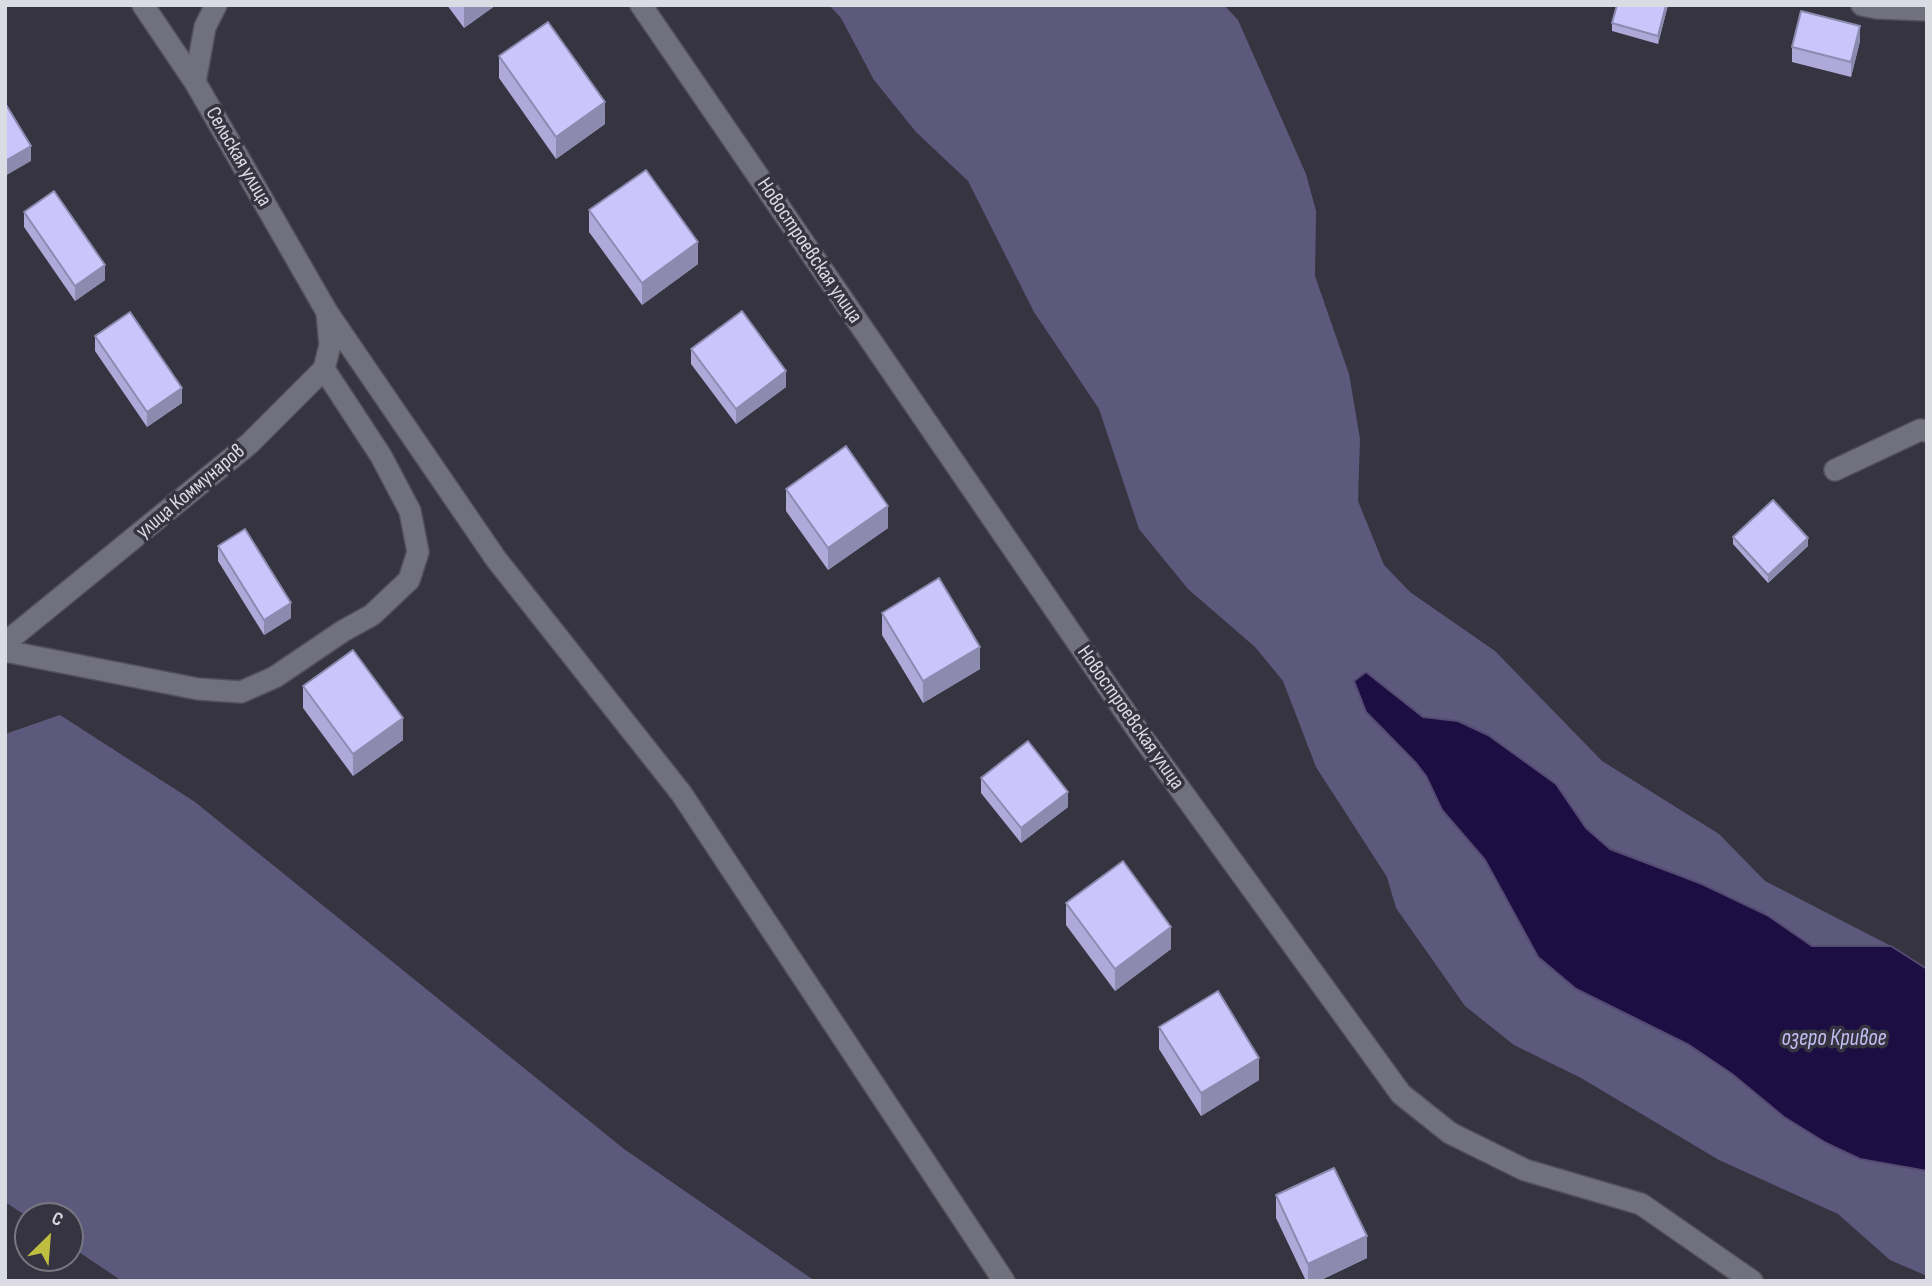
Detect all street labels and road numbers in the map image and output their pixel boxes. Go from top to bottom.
street label: Сельская улица [199,103,277,211]
street label: Новостроевская улица [751,173,867,329]
street label: улица Коммунаров [132,439,250,545]
street label: Новостроевская улица [1071,641,1189,795]

